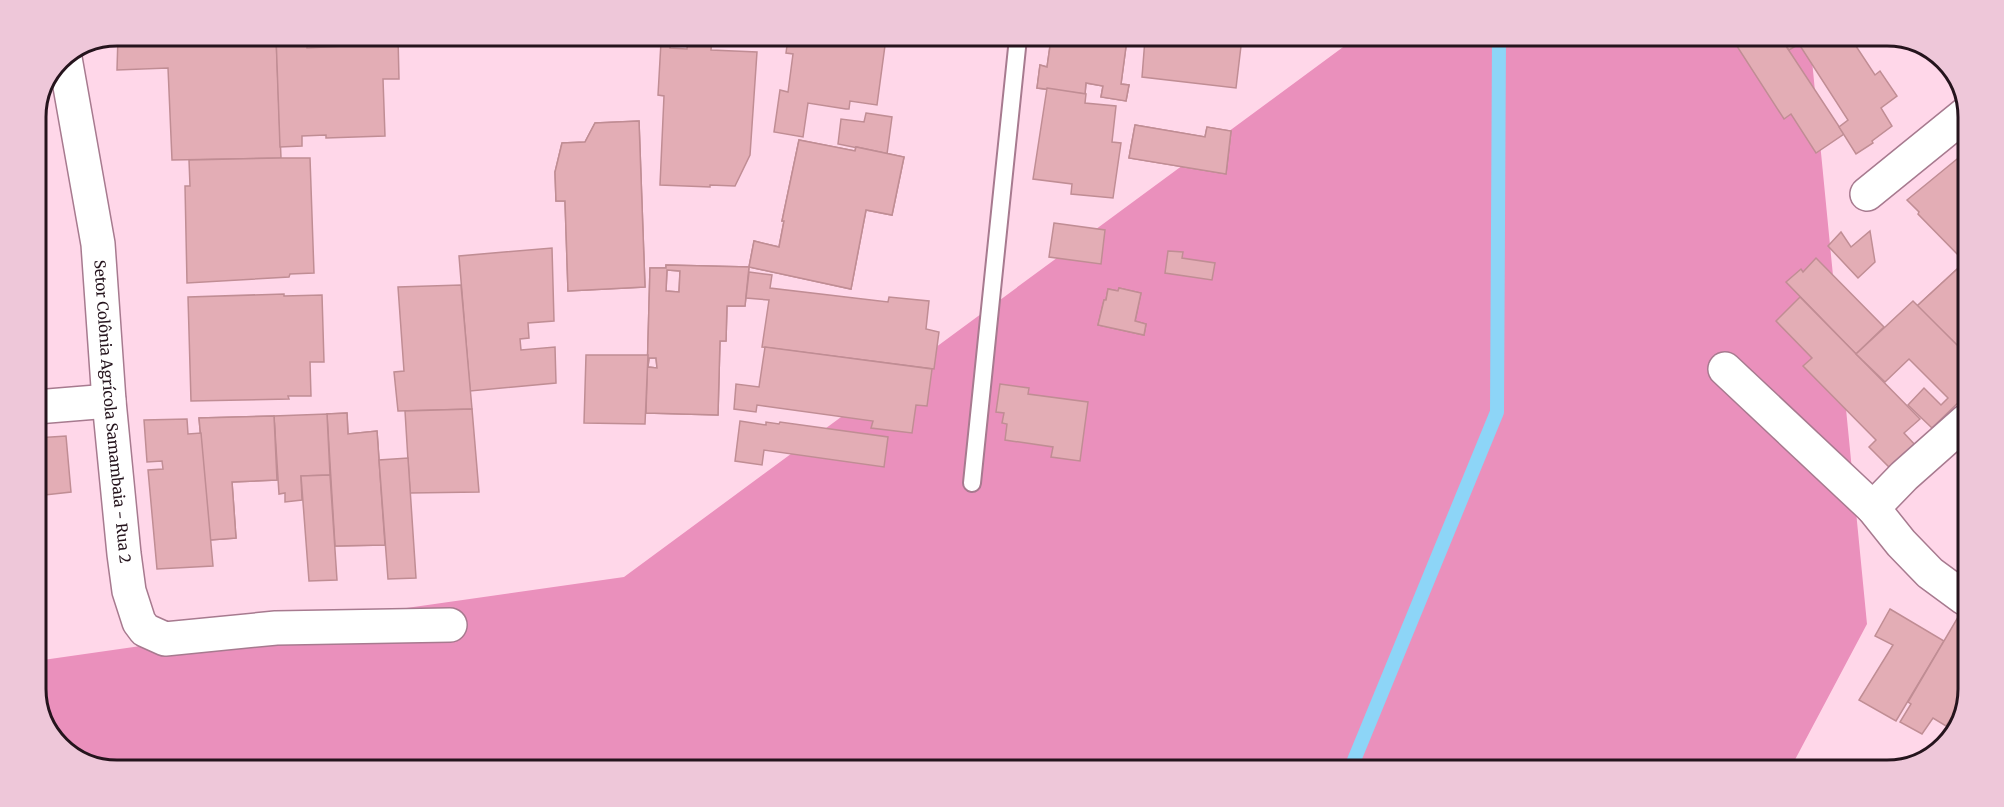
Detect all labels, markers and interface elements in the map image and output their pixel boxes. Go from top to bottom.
street label: Setor Colônia Agrícola Samambaia - Rua 2 [90,259,135,564]

